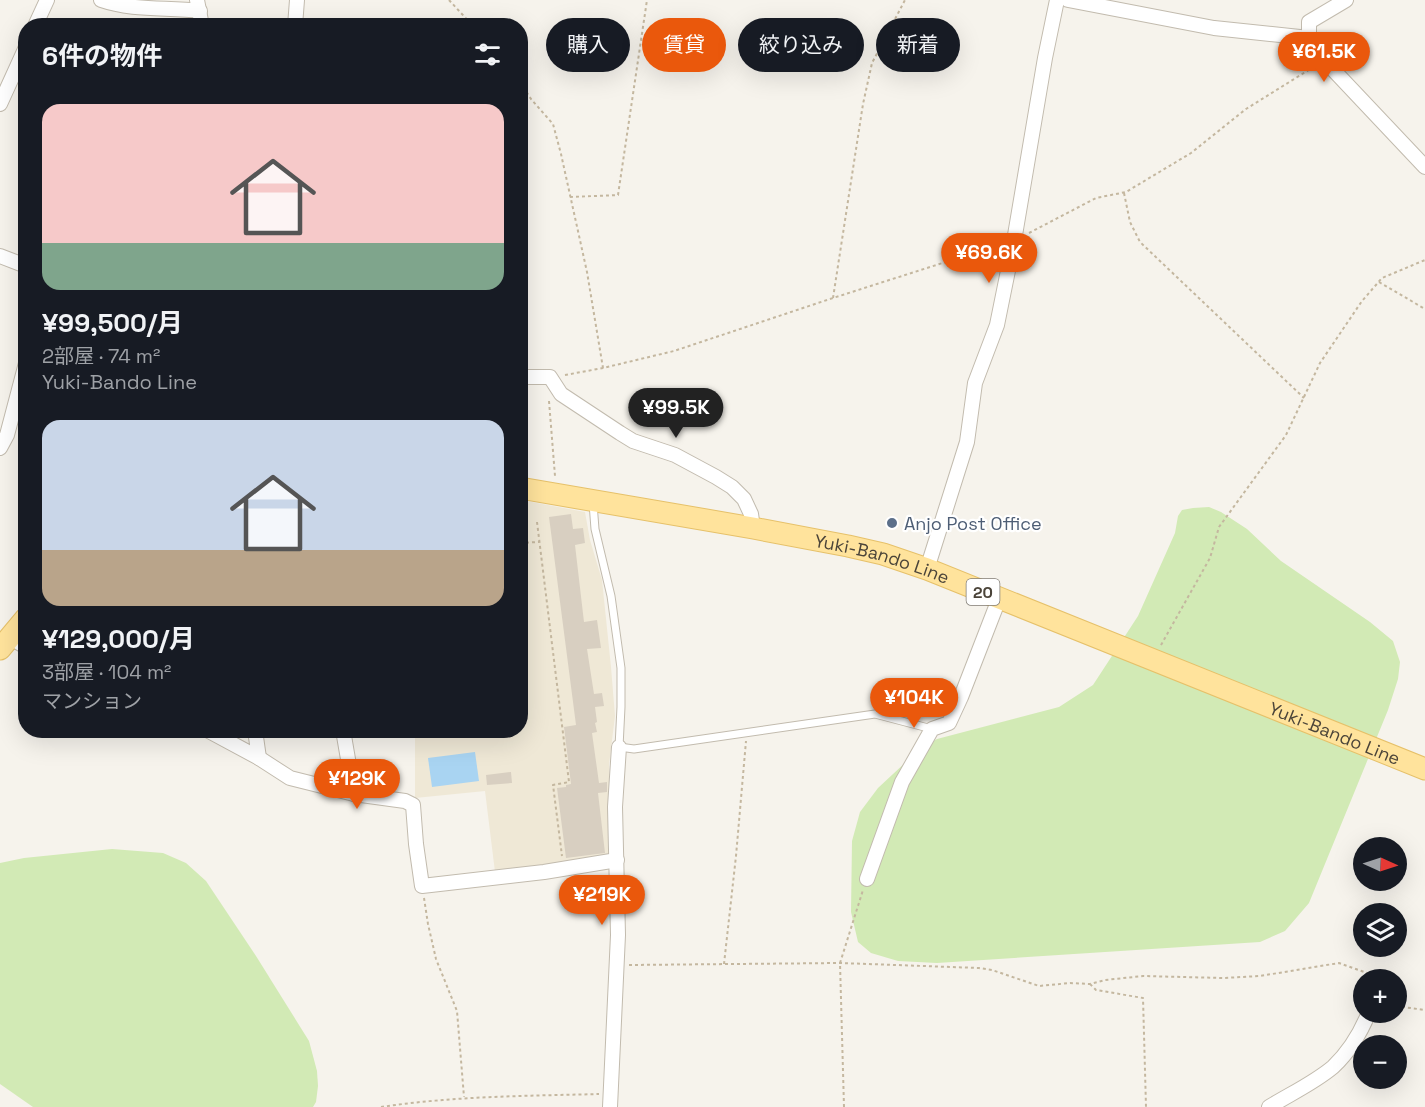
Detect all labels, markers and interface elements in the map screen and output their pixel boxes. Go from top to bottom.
chip: 購入 [546,18,630,72]
chip: 賃貸 [642,18,726,72]
chip: 絞り込み [738,18,864,72]
chip: 新着 [876,18,960,72]
pin: ¥61.5K [1275,32,1373,83]
icon: filters [471,38,504,71]
text: ¥61.5K [1292,38,1356,64]
text: 6件の物件 [42,39,162,73]
icon: home [219,143,327,251]
pin: ¥69.6K [940,233,1038,284]
text: ¥69.6K [955,239,1023,265]
text: ¥99,500/月 [42,306,183,340]
text: 2部屋 · 74 m² [42,343,160,369]
text: Yuki-Bando Line [42,369,197,395]
pin: ¥99.5K [627,388,725,439]
text: ¥99.5K [642,394,710,420]
icon: home [219,459,327,567]
place label: Anjo Post Office [904,512,1042,535]
marker: Anjo Post Office [885,516,899,530]
street label: Yuki-Bando Line [813,528,953,588]
road number: 20 [966,579,1000,605]
text: ¥129,000/月 [42,622,195,656]
text: 3部屋 · 104 m² [42,659,171,685]
pin: ¥104K [872,678,956,729]
text: ¥104K [884,684,944,710]
text: マンション [42,688,142,714]
street label: Yuki-Bando Line [1266,696,1404,769]
pin: ¥129K [315,759,399,810]
text: ¥129K [328,765,386,791]
north arrow [1353,837,1407,891]
map controls [1353,837,1407,1089]
pin: ¥219K [560,875,644,926]
text: ¥219K [573,881,631,907]
button: layers [1353,903,1407,957]
button: + [1353,969,1407,1023]
button: − [1353,1035,1407,1089]

